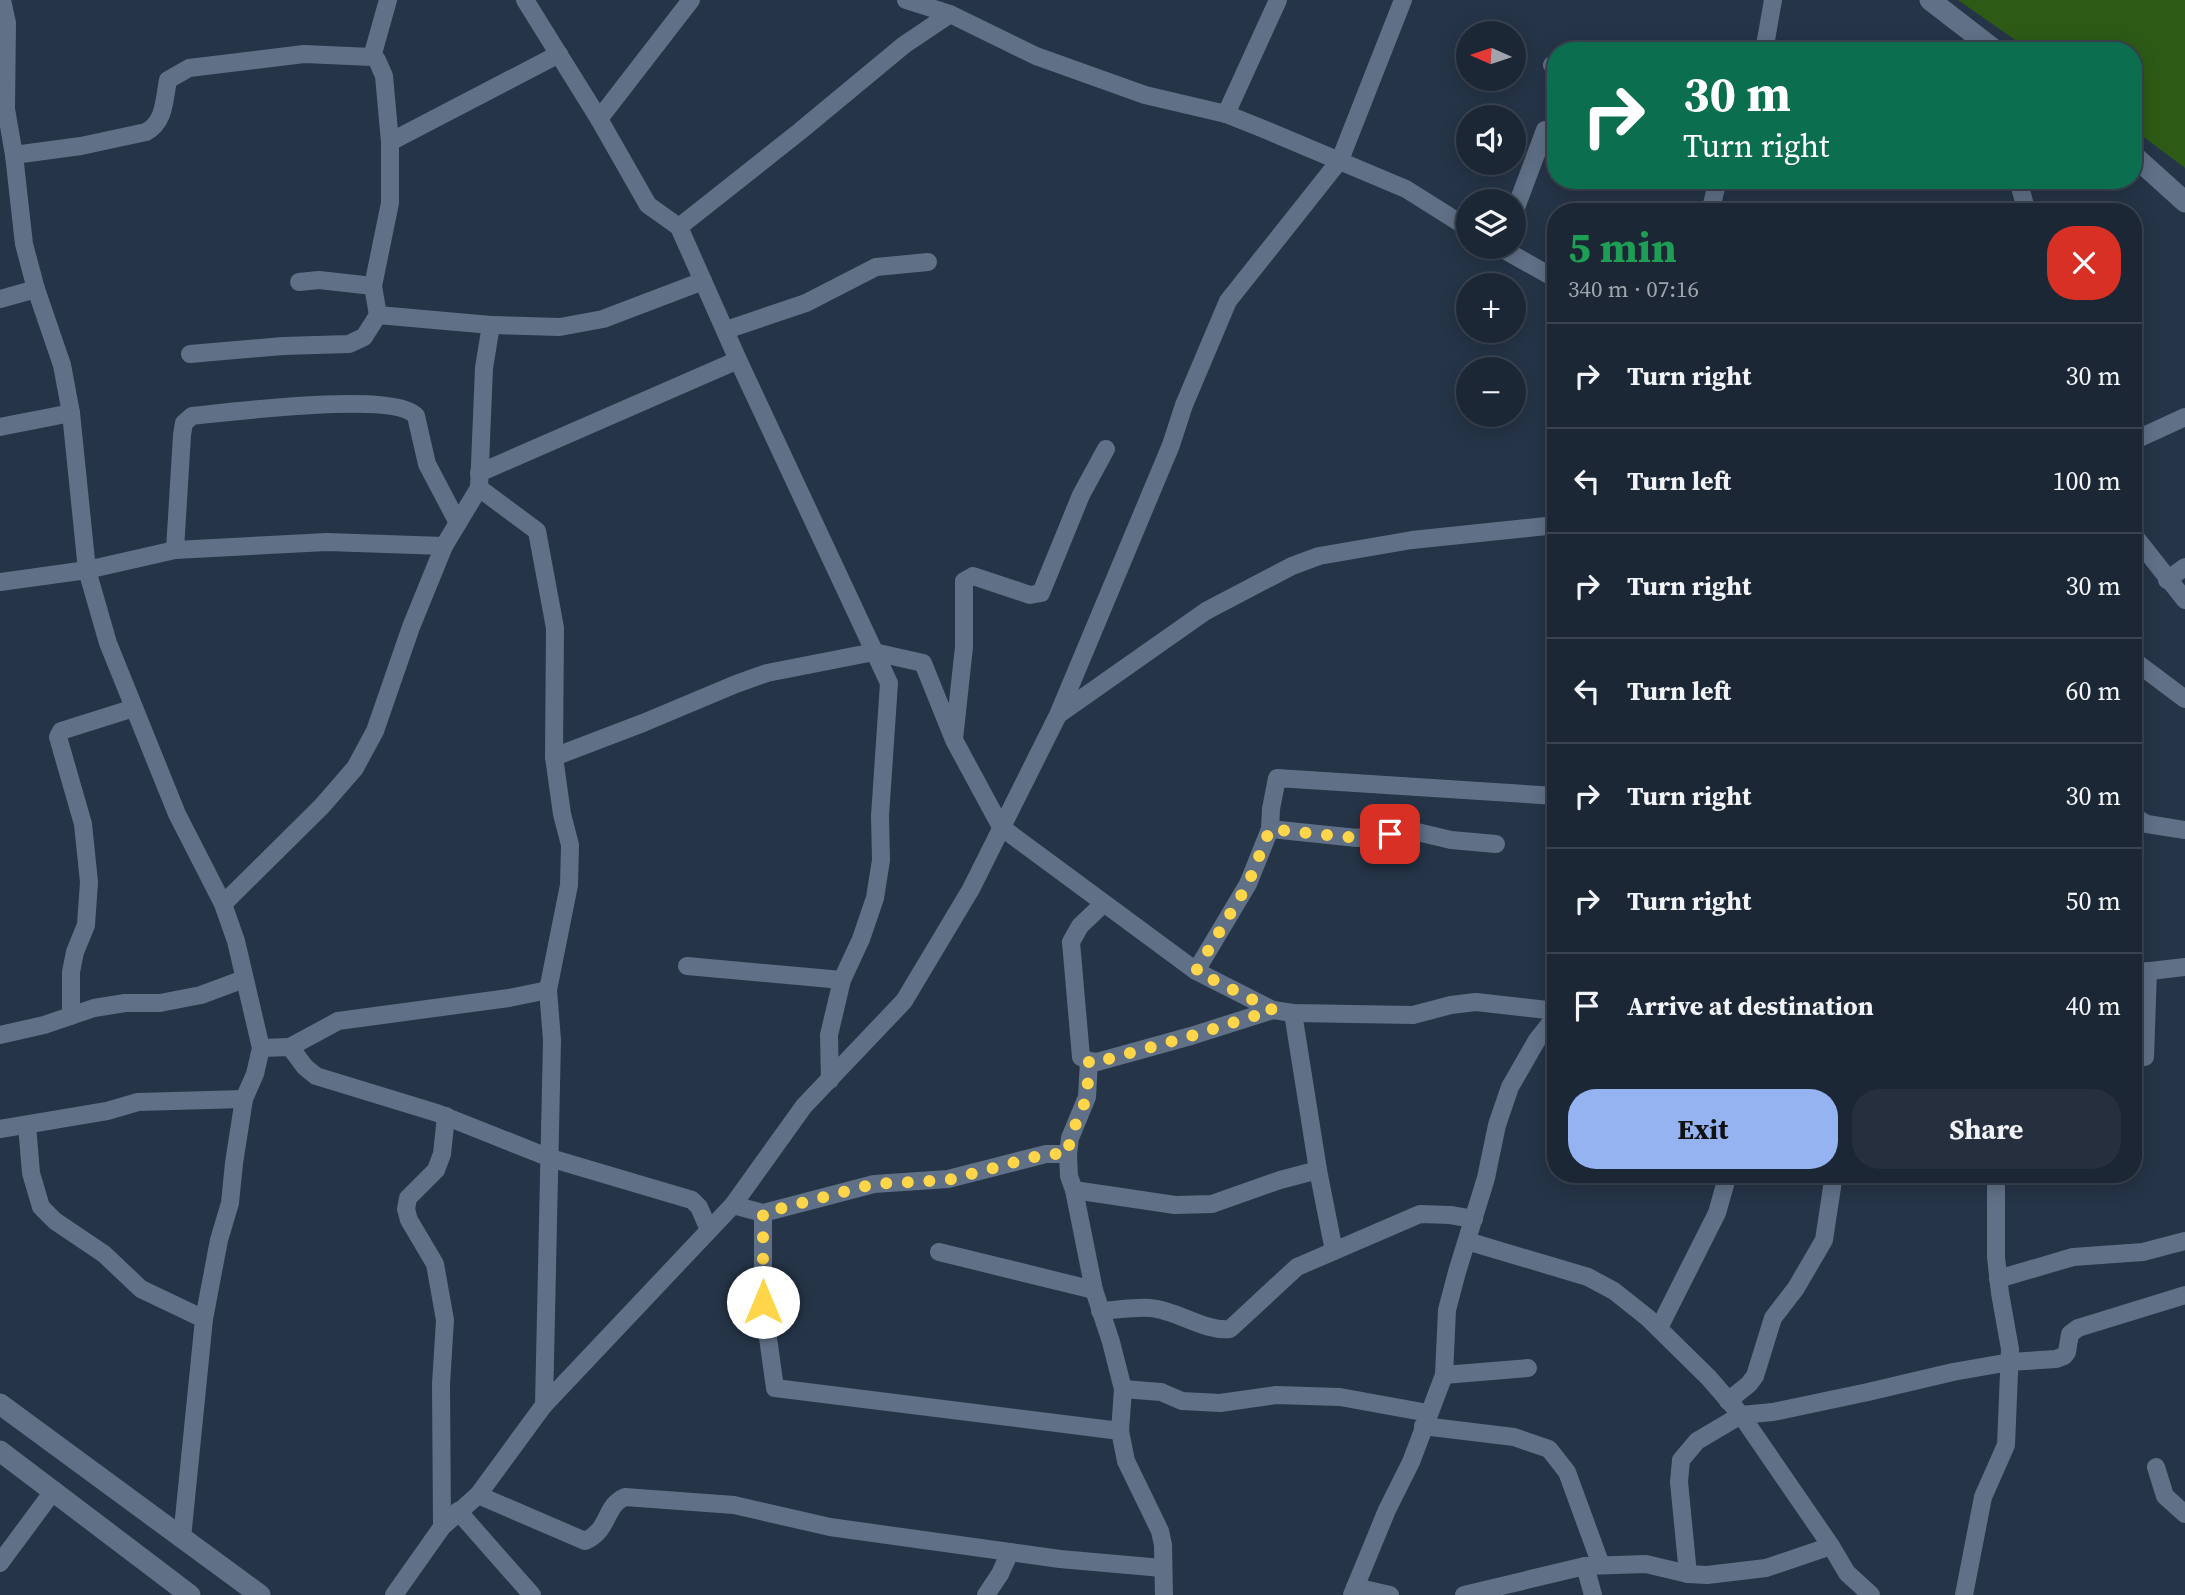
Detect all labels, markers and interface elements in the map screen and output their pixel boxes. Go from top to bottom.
north arrow [1456,21,1526,91]
map controls [1456,21,1526,427]
text: 30 m [1683,60,1791,127]
icon: right [1568,70,1659,161]
button: sound [1456,105,1526,175]
text: Turn right [1683,124,1829,168]
button: layers [1456,189,1526,259]
text: 5 min [1568,218,1677,276]
button: close [2047,226,2121,300]
button: + [1456,273,1526,343]
text: 340 m · 07:16 [1568,273,1699,305]
button: − [1456,357,1526,427]
icon: right [1568,357,1606,395]
text: Turn right [1627,358,1751,394]
text: 30 m [2066,358,2121,394]
icon: left [1568,462,1606,500]
text: Turn left [1627,463,1731,499]
text: 100 m [2053,463,2121,499]
icon: right [1568,567,1606,605]
text: Turn right [1627,568,1751,604]
text: 30 m [2066,568,2121,604]
icon: left [1568,672,1606,710]
text: Turn left [1627,673,1731,709]
text: 60 m [2066,673,2121,709]
icon: right [1568,777,1606,815]
text: Turn right [1627,778,1751,814]
text: 30 m [2066,778,2121,814]
pin [1360,804,1420,864]
icon: arrive [1371,815,1409,853]
icon: right [1568,882,1606,920]
text: Turn right [1627,883,1751,919]
text: 50 m [2066,883,2121,919]
icon: arrive [1568,987,1606,1025]
text: Arrive at destination [1627,988,1874,1024]
text: 40 m [2066,988,2121,1024]
button: Exit [1568,1089,1838,1169]
button: Share [1852,1089,2121,1169]
position arrow [726,1265,800,1339]

